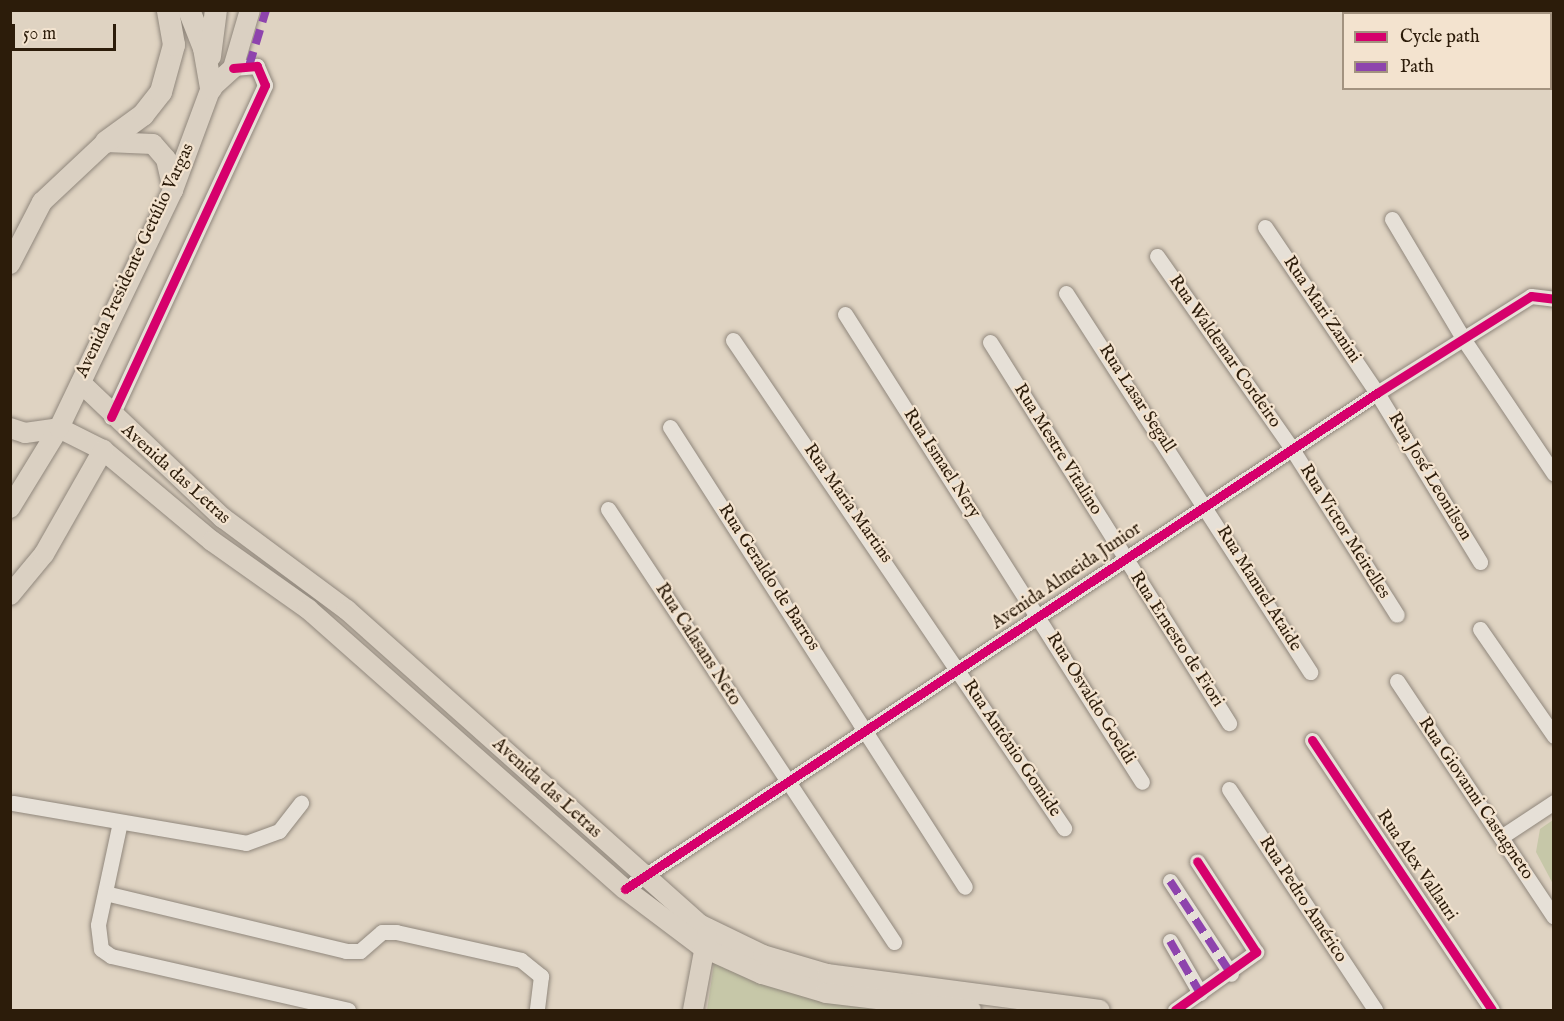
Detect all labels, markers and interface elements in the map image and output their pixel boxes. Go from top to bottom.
scale bar [15,12,118,50]
legend [1342,12,1552,90]
text: 50 m [23,23,56,46]
text: Cycle path [1400,26,1480,49]
text: Path [1400,56,1434,79]
street label: Avenida Presidente Getúlio Vargas [72,140,200,382]
street label: Rua Mari Zanini [1277,253,1365,367]
street label: Rua Waldemar Cordeiro [1163,271,1285,433]
street label: Rua Lasar Segall [1093,341,1179,457]
street label: Rua Mestre Vitalino [1008,380,1106,520]
street label: Rua Ismael Nery [898,405,984,523]
street label: Rua José Leonilson [1382,409,1476,545]
street label: Avenida das Letras [116,420,234,530]
street label: Rua Maria Martins [798,440,896,568]
street label: Rua Victor Meirelles [1294,461,1394,603]
street label: Rua Geraldo de Barros [713,501,823,655]
street label: Avenida Almeida Junior [988,519,1146,635]
street label: Rua Manuel Ataide [1211,522,1305,656]
street label: Rua Ernesto de Fiori [1124,568,1228,712]
street label: Rua Calasans Neto [650,580,744,710]
street label: Rua Osvaldo Goeldi [1041,629,1139,769]
street label: Rua Antônio Gomide [957,676,1065,822]
street label: Rua Giovanni Castagneto [1413,714,1537,884]
street label: Avenida das Letras [487,734,605,844]
street label: Rua Alex Vallauri [1371,806,1461,926]
street label: Rua Pedro Américo [1253,833,1351,967]

